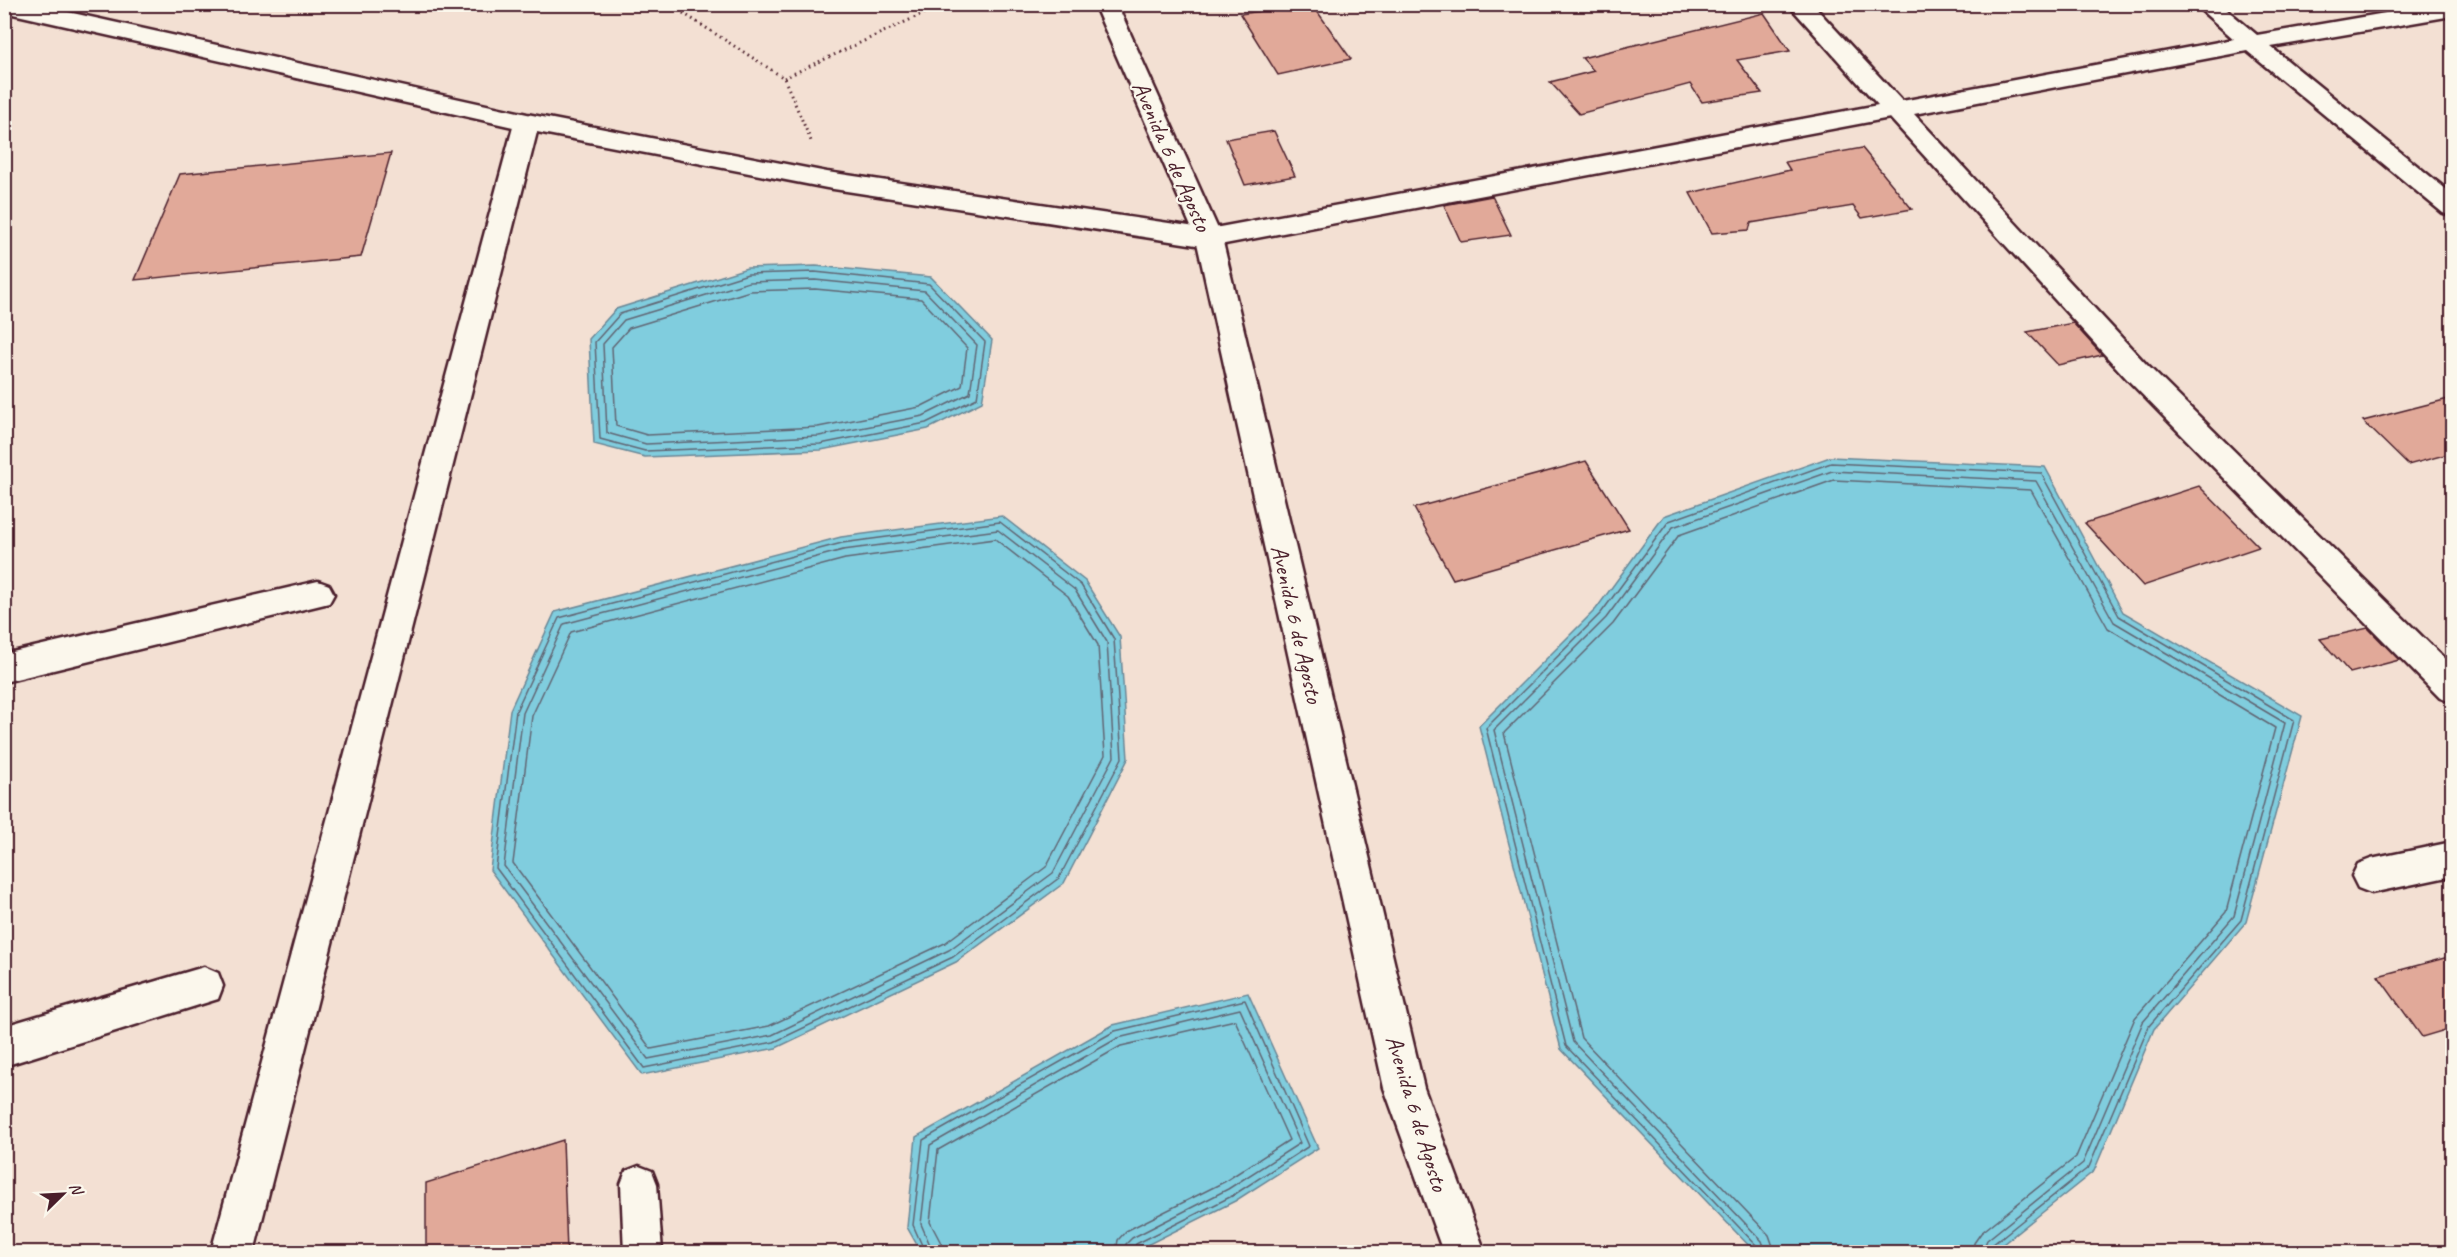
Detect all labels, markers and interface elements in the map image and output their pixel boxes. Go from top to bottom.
street label: Avenida 6 de Agosto [1125,76,1219,237]
street label: Avenida 6 de Agosto [1264,542,1330,707]
street label: Avenida 6 de Agosto [1379,1031,1455,1196]
north arrow [33,1164,93,1224]
text: N [65,1180,88,1200]

